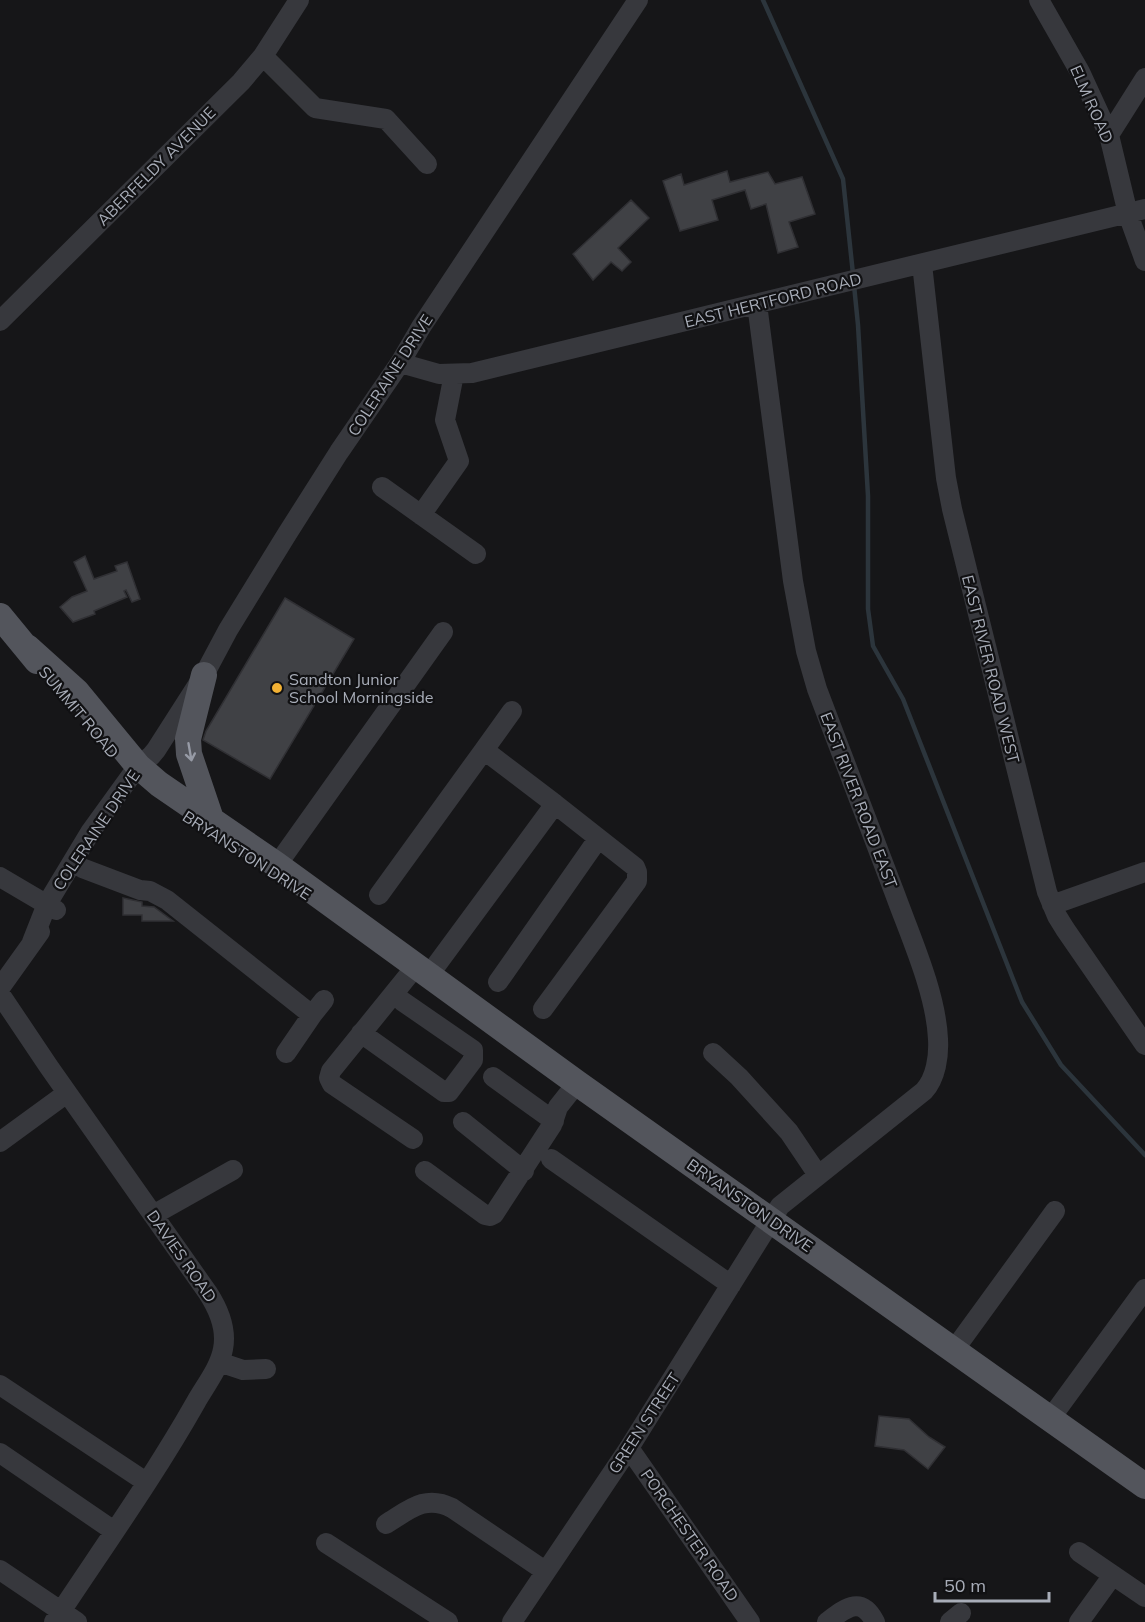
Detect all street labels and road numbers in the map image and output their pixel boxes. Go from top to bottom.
street label: ELM ROAD [1066,62,1118,146]
street label: ABERFELDY AVENUE [92,102,220,230]
street label: EAST HERTFORD ROAD [682,268,864,332]
street label: COLERAINE DRIVE [343,310,437,440]
street label: EAST RIVER ROAD WEST [958,573,1024,765]
street label: SUMMIT ROAD [35,662,123,762]
street label: EAST RIVER ROAD EAST [816,709,902,891]
street label: COLERAINE DRIVE [48,766,144,894]
street label: BRYANSTON DRIVE [179,806,315,904]
street label: BRYANSTON DRIVE [683,1154,817,1256]
street label: DAVIES ROAD [143,1206,221,1306]
street label: GREEN STREET [604,1368,684,1477]
street label: PORCHESTER ROAD [637,1465,743,1605]

